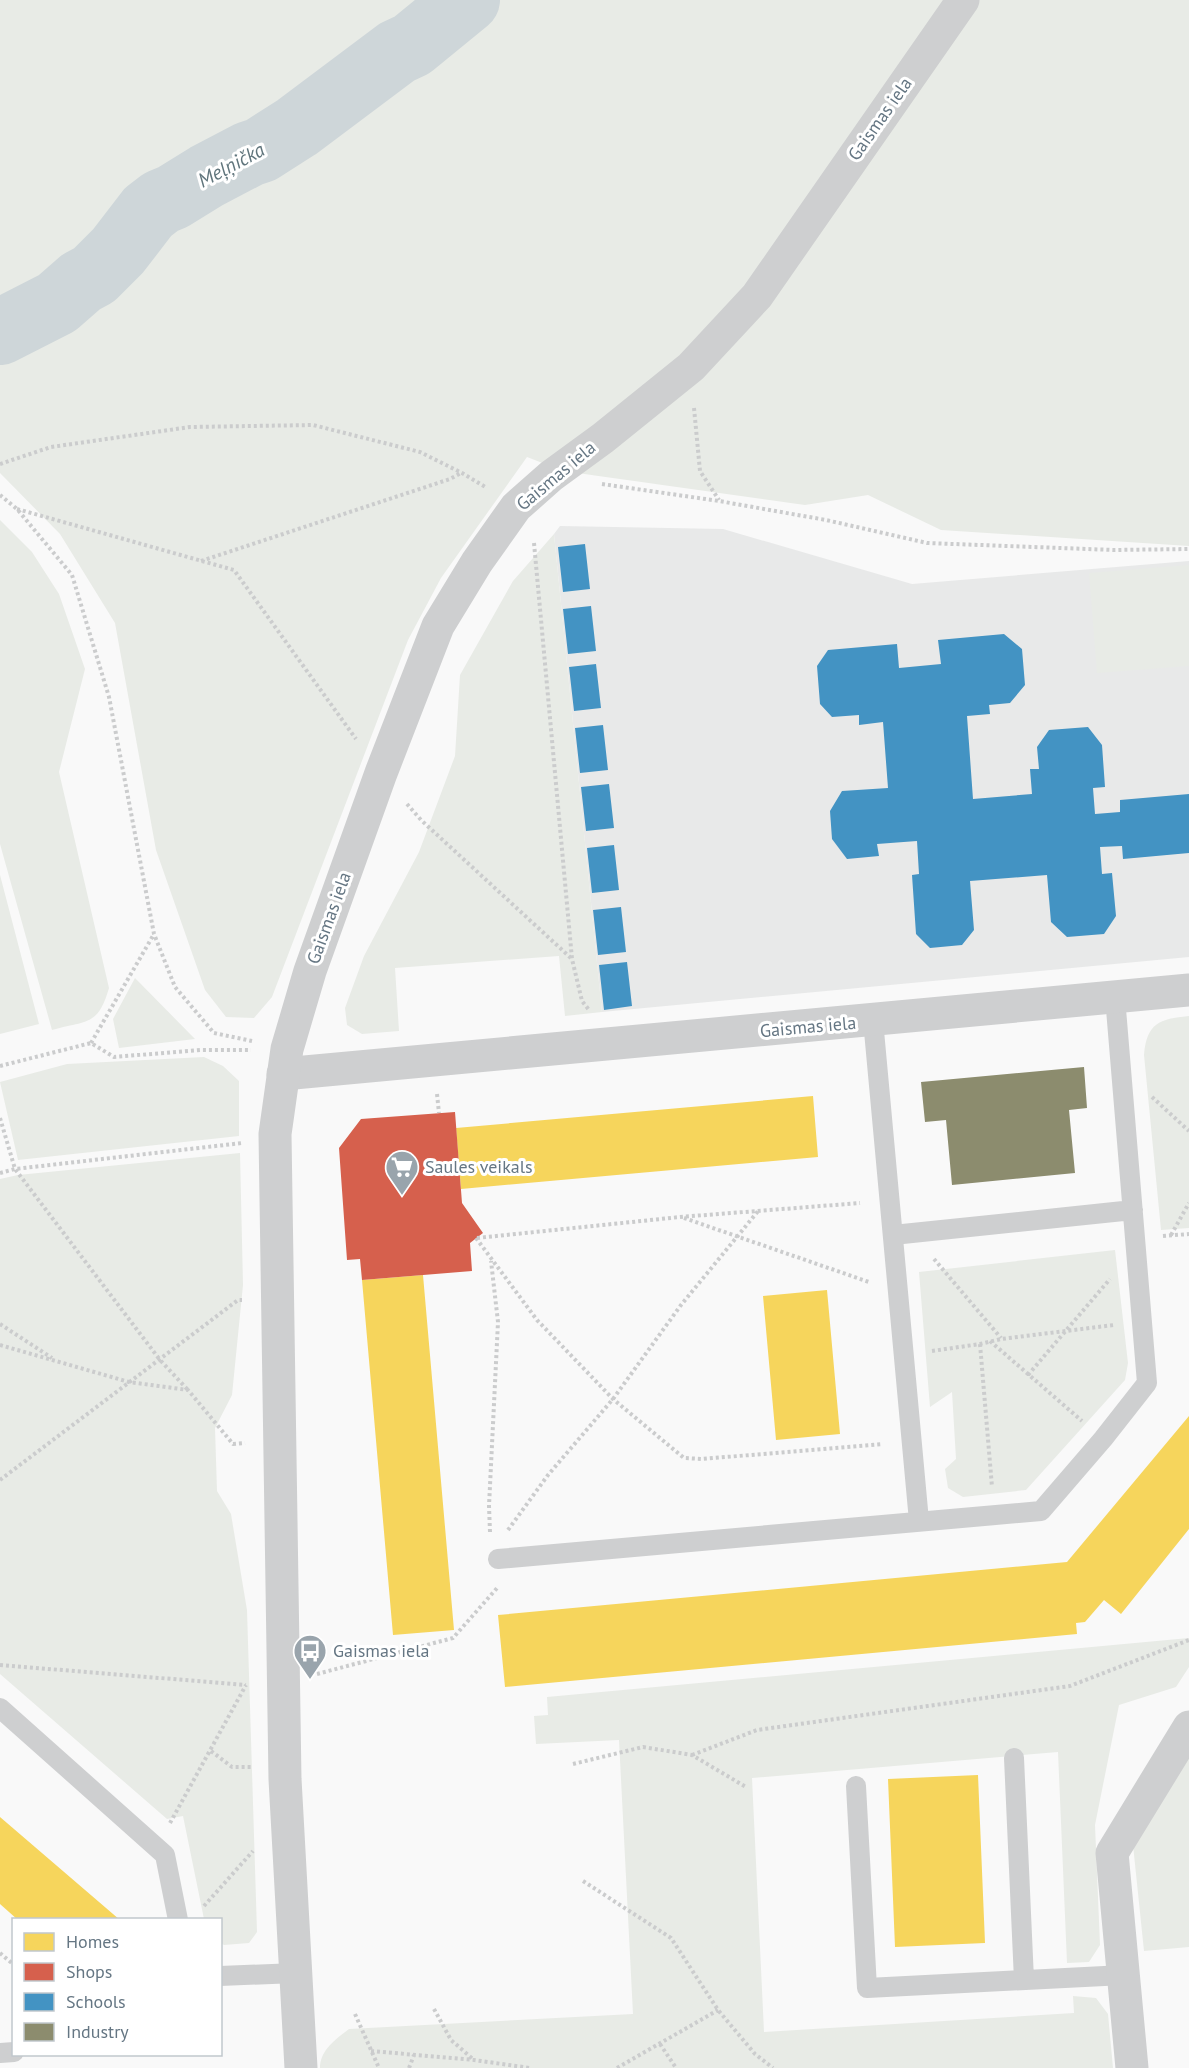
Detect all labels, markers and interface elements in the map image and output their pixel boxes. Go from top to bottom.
street label: Gaismas iela [843,73,917,165]
water label: Meļņička [193,137,269,193]
street label: Gaismas iela [511,436,600,515]
street label: Gaismas iela [301,869,356,967]
street label: Gaismas iela [759,1011,857,1042]
supermarket icon: Saules veikals [384,1149,420,1196]
place label: Saules veikals [425,1155,533,1178]
bus stop icon: Gaismas iela [292,1633,328,1680]
place label: Gaismas iela [333,1639,429,1662]
legend [12,1918,222,2056]
text: Homes [66,1930,119,1953]
text: Shops [66,1960,112,1983]
text: Schools [66,1990,126,2013]
text: Industry [66,2020,129,2043]

